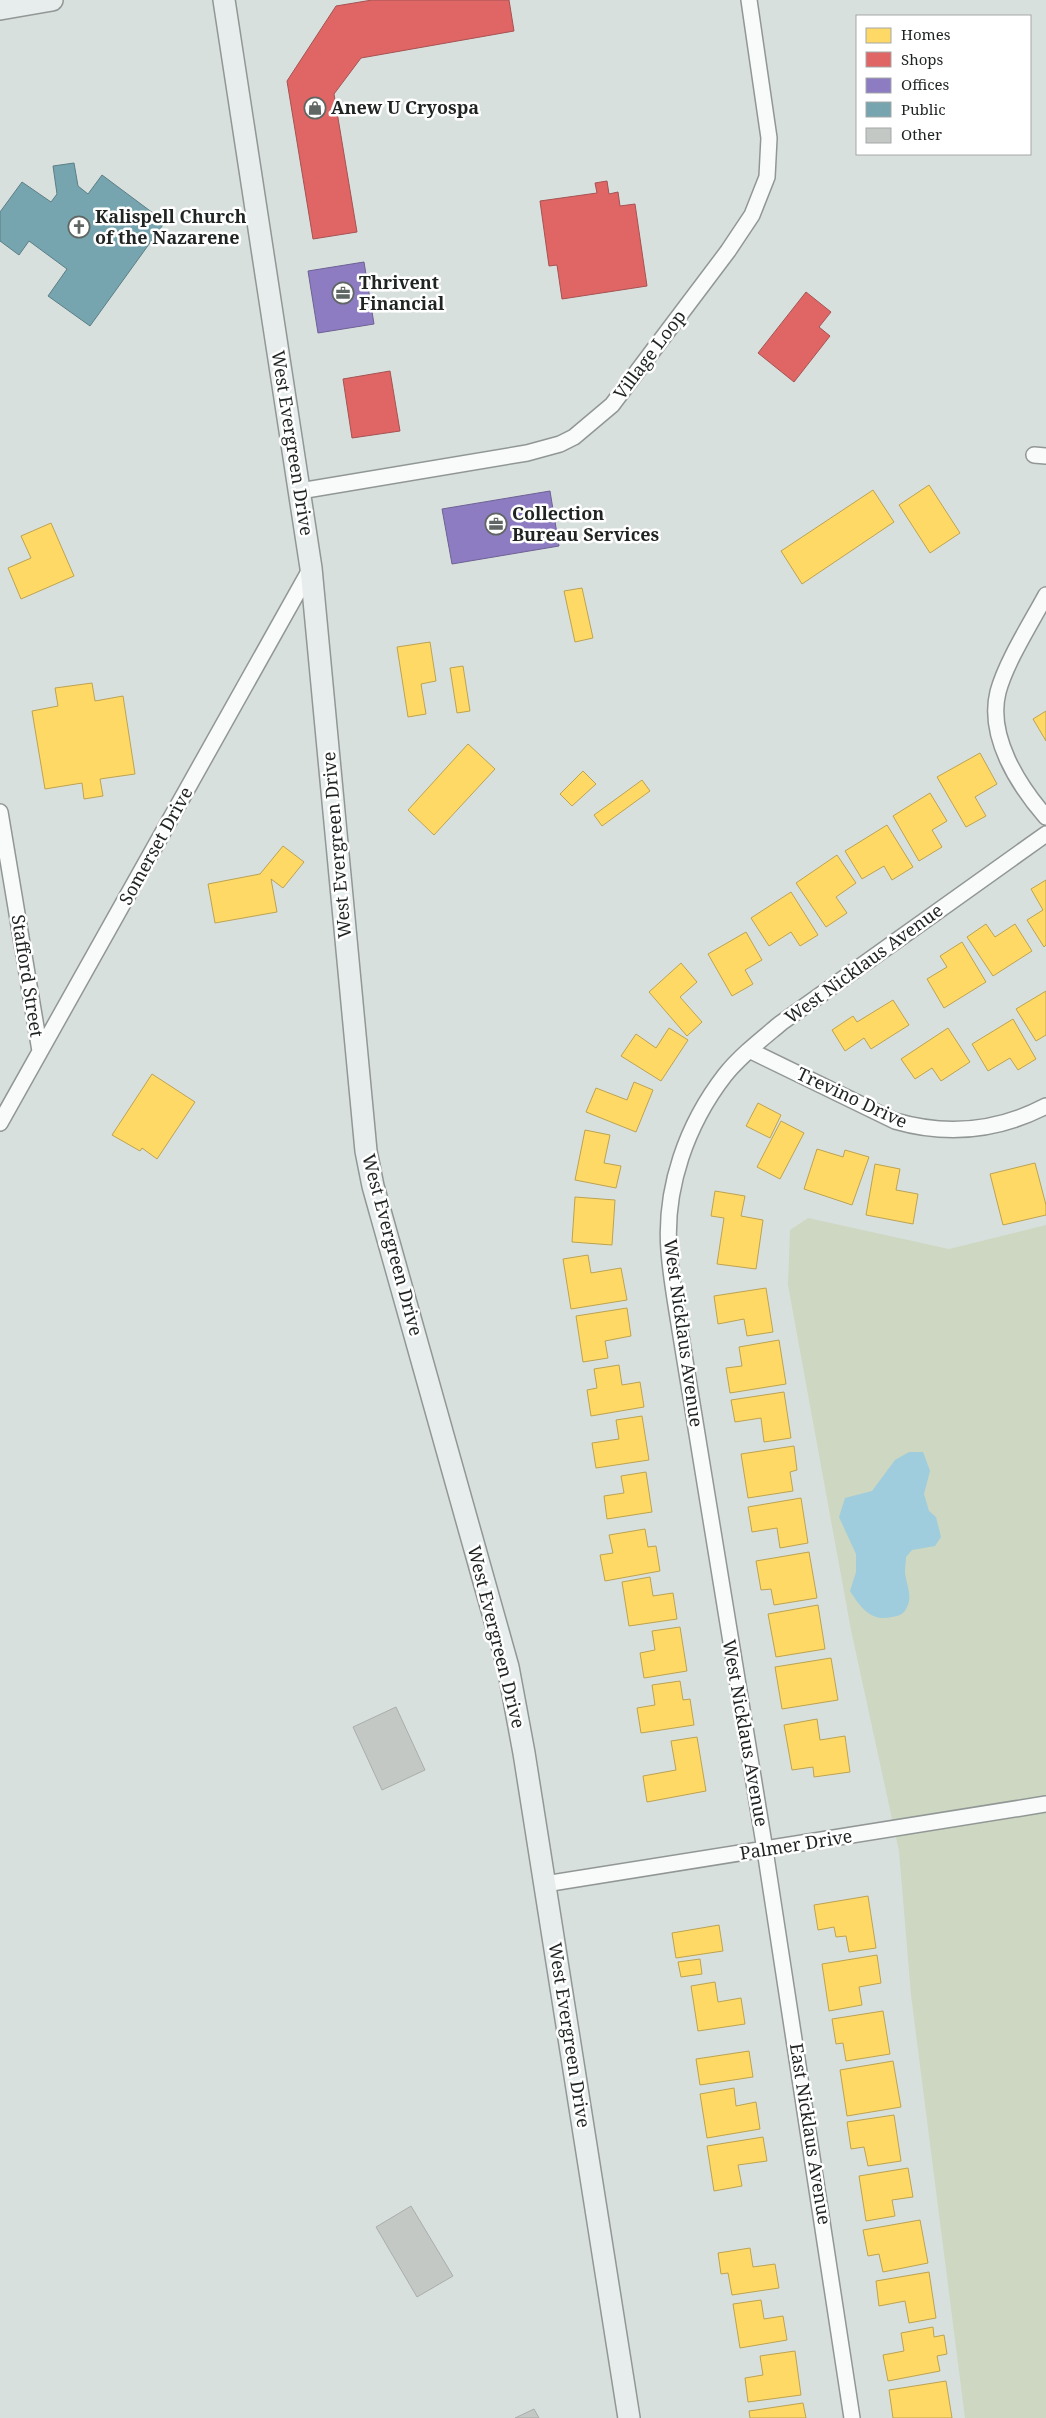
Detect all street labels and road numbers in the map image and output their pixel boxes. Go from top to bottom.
street label: Village Loop [608,305,691,404]
street label: West Evergreen Drive [266,348,319,537]
street label: West Evergreen Drive [316,751,356,939]
street label: Somerset Drive [113,782,197,909]
street label: West Nicklaus Avenue [780,898,947,1029]
street label: Stafford Street [6,913,50,1039]
street label: Trevino Drive [793,1061,912,1133]
street label: West Evergreen Drive [357,1151,429,1338]
street label: West Nicklaus Avenue [659,1237,709,1428]
street label: West Evergreen Drive [463,1543,531,1731]
street label: West Nicklaus Avenue [718,1637,774,1828]
street label: Palmer Drive [738,1823,854,1865]
street label: West Evergreen Drive [543,1940,596,2129]
street label: East Nicklaus Avenue [785,2041,837,2226]

